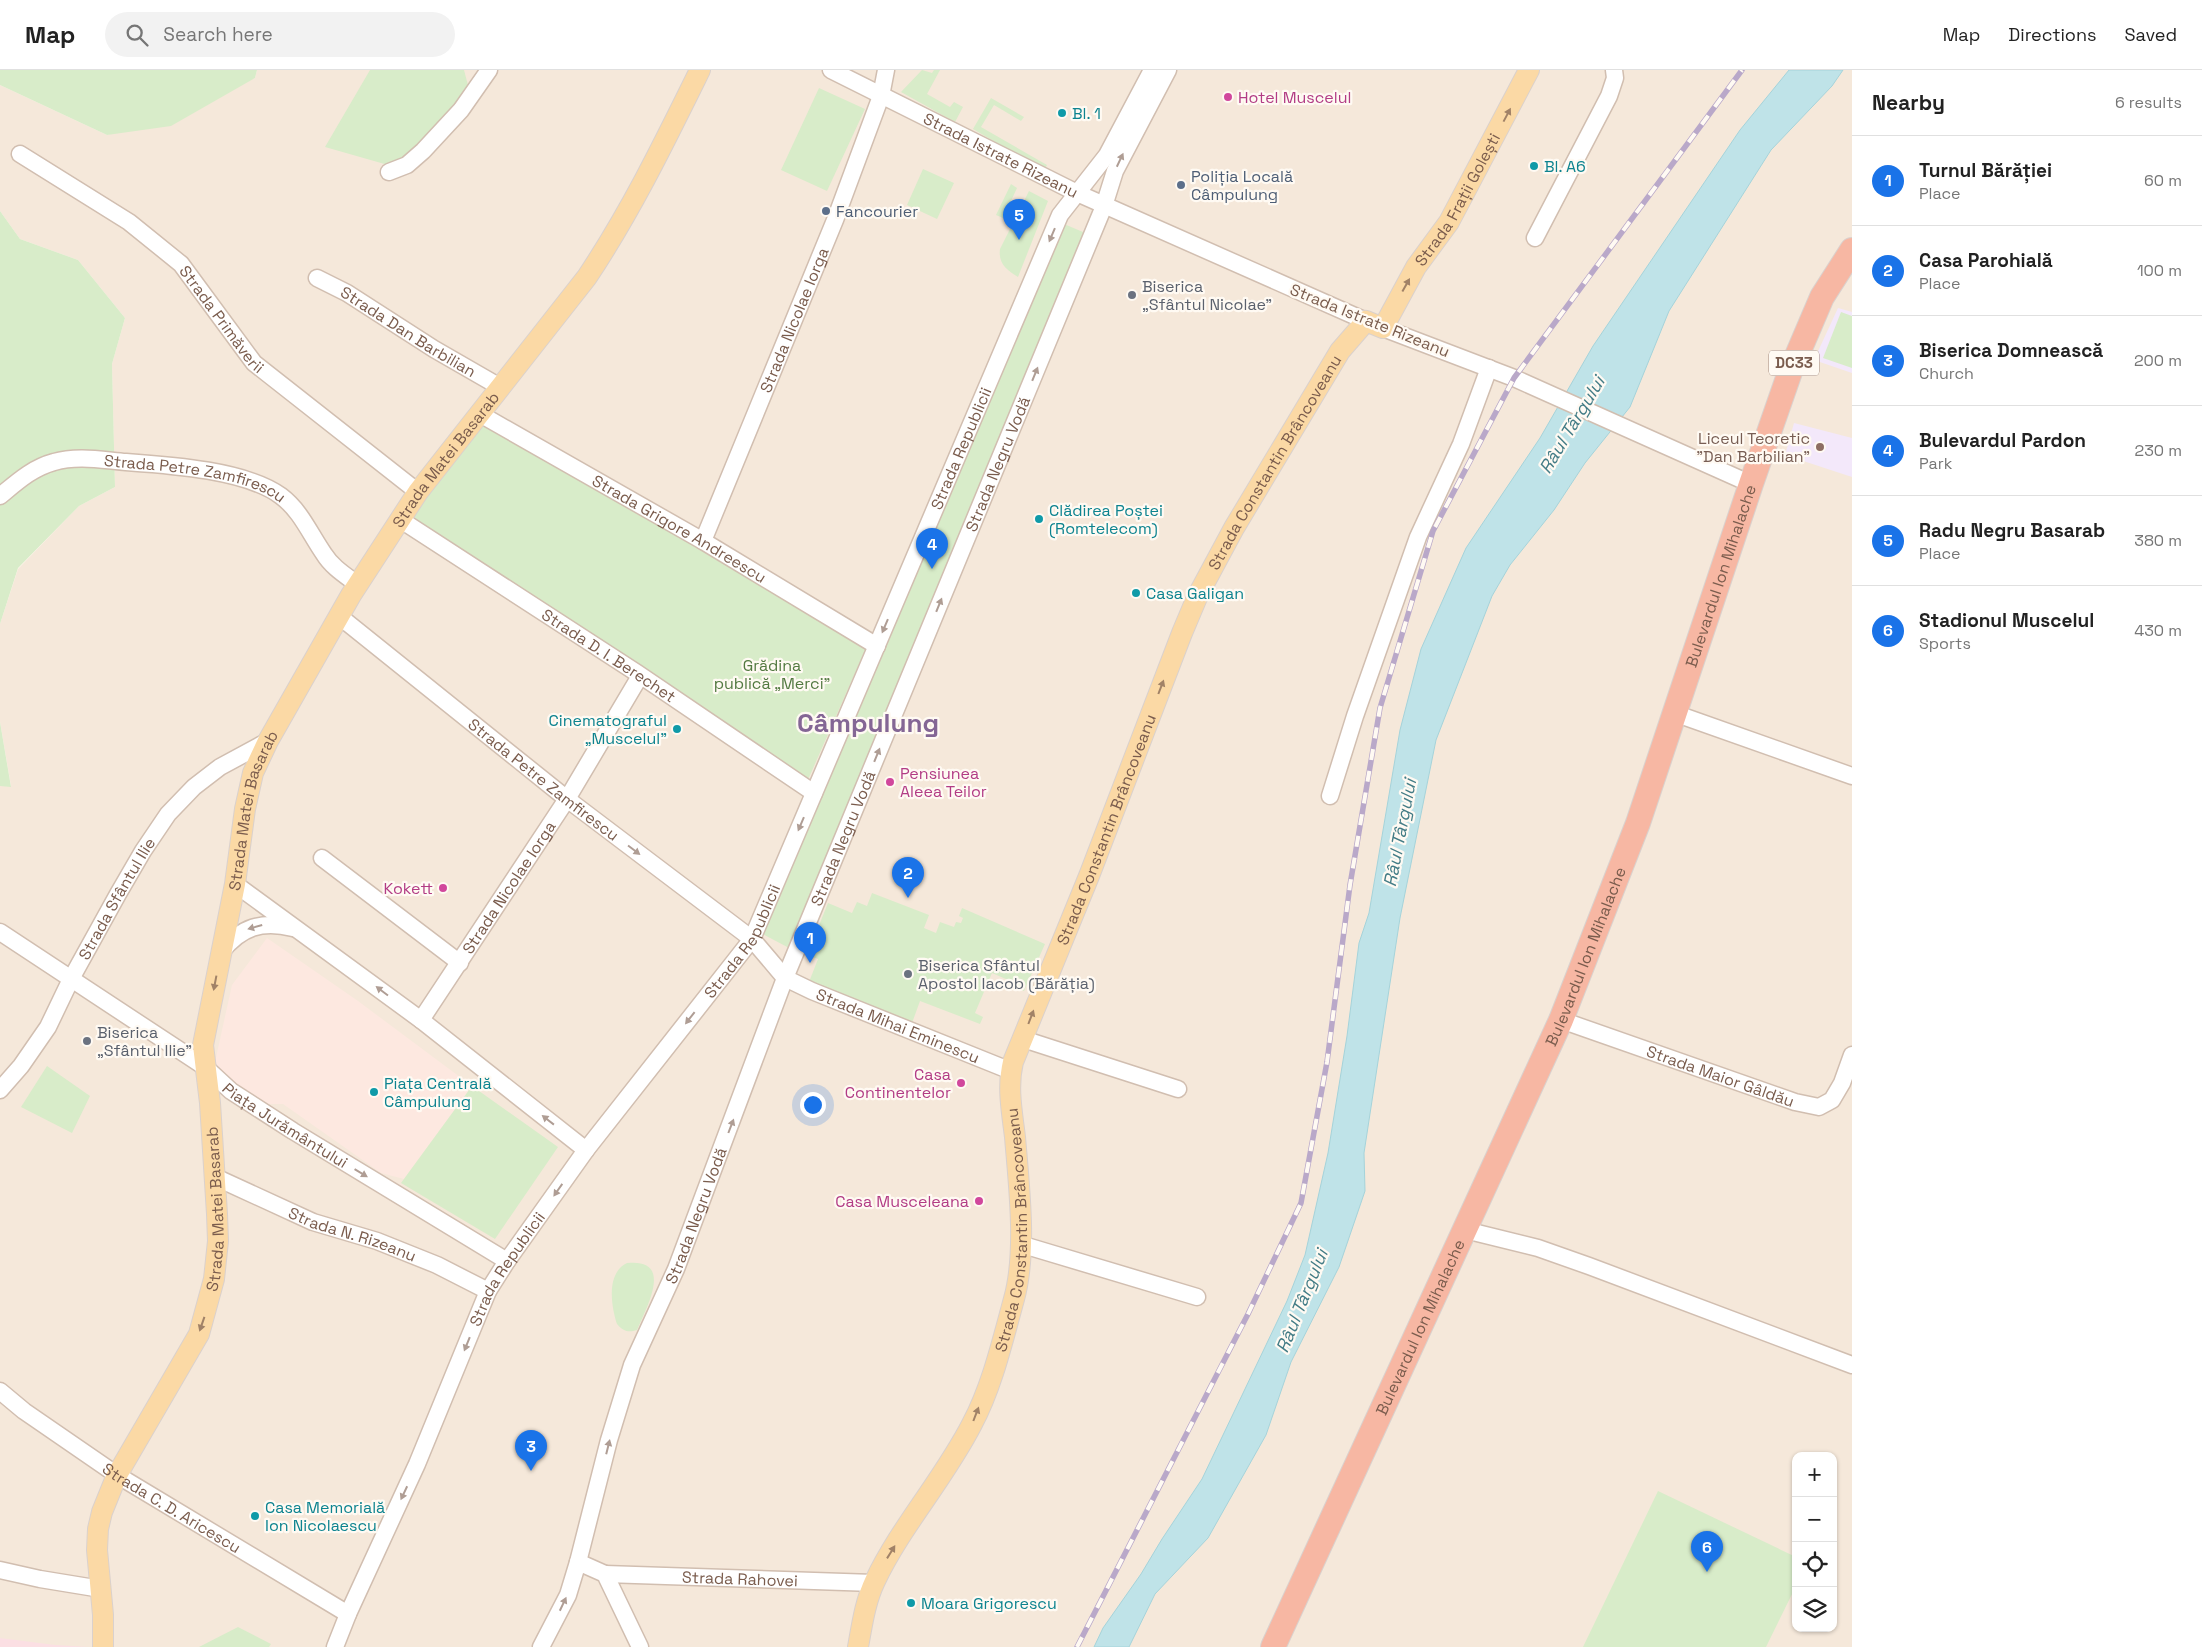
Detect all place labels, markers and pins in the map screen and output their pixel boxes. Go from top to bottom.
place label: Hotel Muscelul [1238,87,1351,108]
marker: Hotel Muscelul [1222,91,1234,103]
place label: Bl. 1 [1072,103,1101,124]
marker: Bl. 1 [1056,107,1068,119]
place label: Bl. A6 [1544,156,1586,177]
marker: Bl. A6 [1528,160,1540,172]
place label: Poliția Locală Câmpulung [1191,166,1293,205]
marker: Poliția Locală Câmpulung [1175,179,1187,191]
pin: 5 [1003,199,1035,240]
place label: Fancourier [836,201,918,222]
marker: Fancourier [820,205,832,217]
place label: Biserica „Sfântul Nicolae” [1142,276,1272,315]
marker: Biserica „Sfântul Nicolae” [1126,289,1138,301]
place label: Liceul Teoretic ”Dan Barbilian” [1696,428,1810,467]
marker: Liceul Teoretic ”Dan Barbilian” [1814,441,1826,453]
place label: Clădirea Poștei (Romtelecom) [1049,500,1163,539]
marker: Clădirea Poștei (Romtelecom) [1033,513,1045,525]
pin: 4 [916,528,948,569]
place label: Casa Galigan [1146,583,1244,604]
marker: Casa Galigan [1130,587,1142,599]
place label: Cinematograful „Muscelul” [549,710,667,749]
marker: Cinematograful „Muscelul” [671,723,683,735]
place label: Pensiunea Aleea Teilor [900,763,987,802]
marker: Pensiunea Aleea Teilor [884,776,896,788]
pin: 2 [892,857,924,898]
place label: Kokett [384,878,433,899]
marker: Kokett [437,882,449,894]
pin: 1 [794,922,826,963]
place label: Biserica Sfântul Apostol Iacob (Bărăția) [918,955,1095,994]
marker: Biserica Sfântul Apostol Iacob (Bărăția) [902,968,914,980]
place label: Biserica „Sfântul Ilie” [97,1022,192,1061]
marker: Biserica „Sfântul Ilie” [81,1035,93,1047]
place label: Casa Continentelor [845,1064,951,1103]
place label: Piața Centrală Câmpulung [384,1073,492,1112]
marker: Casa Continentelor [955,1077,967,1089]
marker: Piața Centrală Câmpulung [368,1086,380,1098]
place label: Casa Musceleana [835,1191,969,1212]
marker: Casa Musceleana [973,1195,985,1207]
pin: 3 [515,1430,547,1471]
place label: Casa Memorială Ion Nicolaescu [265,1497,385,1536]
marker: Casa Memorială Ion Nicolaescu [249,1510,261,1522]
pin: 6 [1691,1531,1723,1572]
place label: Moara Grigorescu [921,1593,1057,1614]
marker: Moara Grigorescu [905,1597,917,1609]

